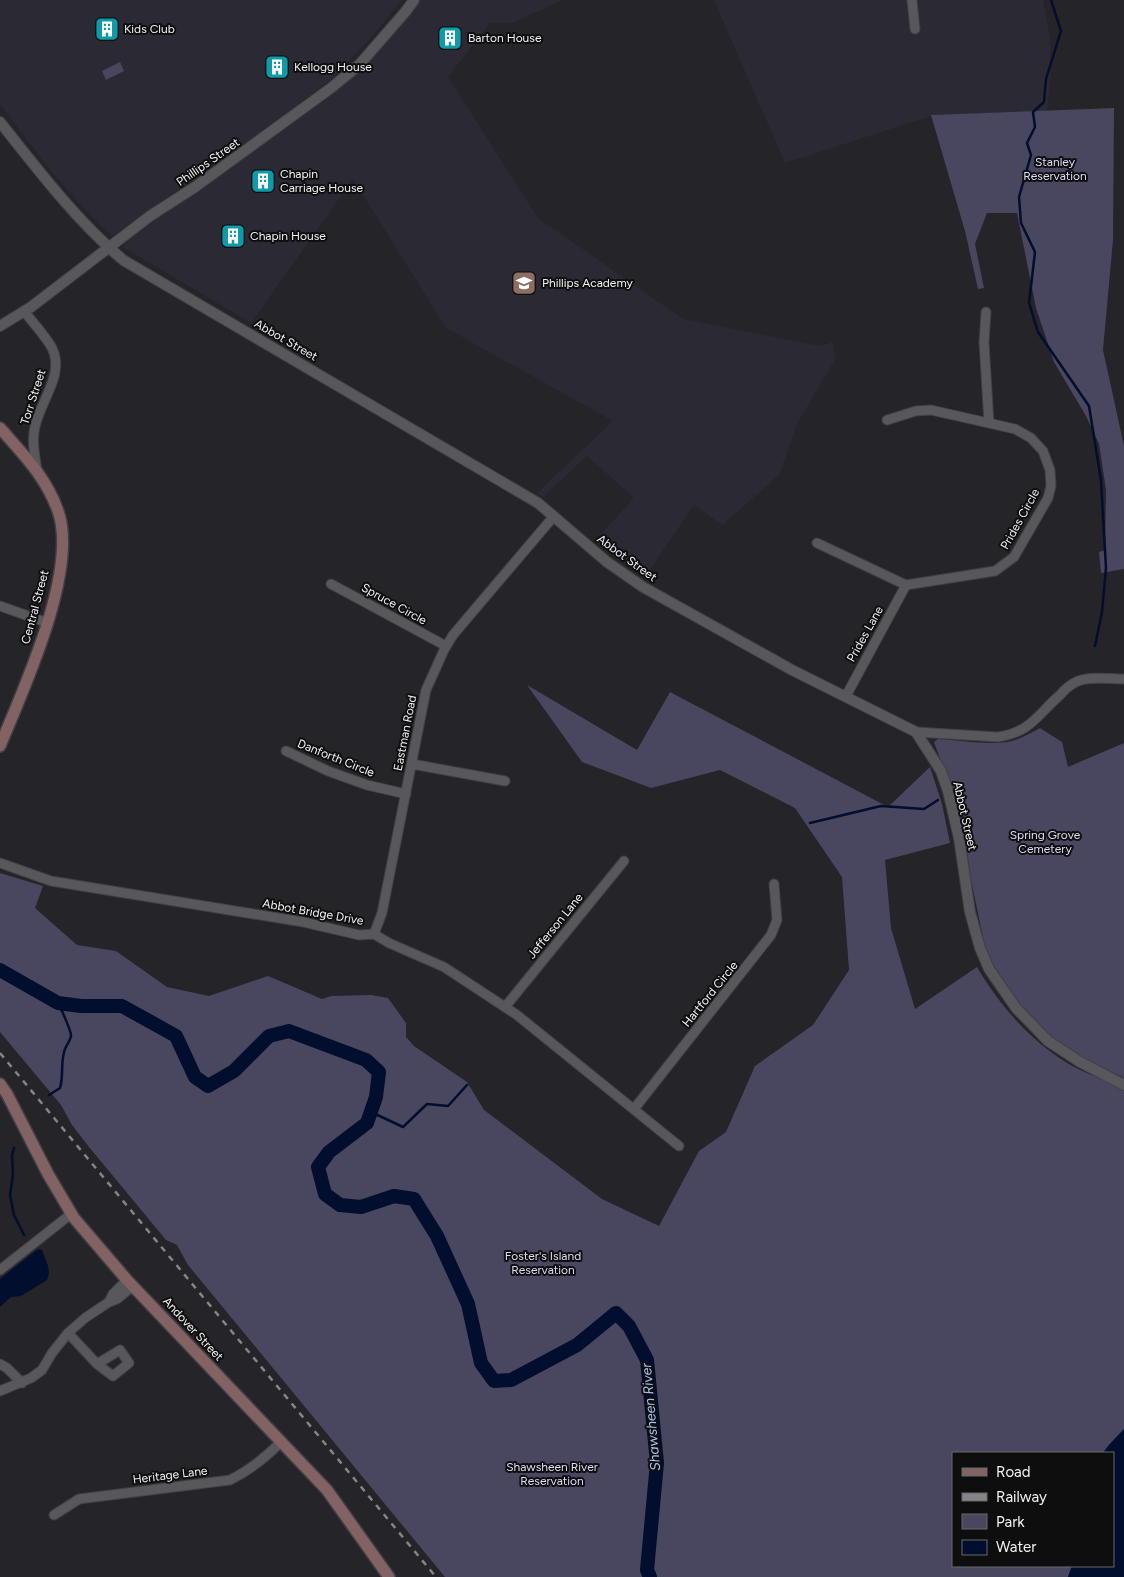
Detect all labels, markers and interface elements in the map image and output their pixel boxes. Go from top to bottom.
building icon: Kids Club [94,16,120,42]
place label: Kids Club [124,22,175,36]
building icon: Barton House [437,25,463,51]
place label: Barton House [468,31,542,45]
building icon: Kellogg House [264,54,290,80]
place label: Kellogg House [294,60,372,74]
street label: Phillips Street [174,135,243,189]
park label: Stanley Reservation [1023,155,1087,183]
place label: Chapin Carriage House [280,167,364,195]
building icon: Chapin Carriage House [250,168,276,194]
building icon: Chapin House [220,223,246,249]
place label: Chapin House [250,229,326,243]
school or university icon: Phillips Academy [511,270,537,296]
place label: Phillips Academy [542,276,634,290]
street label: Abbot Street [252,316,320,364]
street label: Torr Street [17,367,49,427]
street label: Prides Circle [998,486,1043,552]
street label: Abbot Street [594,532,660,585]
street label: Central Street [18,568,52,645]
street label: Spruce Circle [359,580,429,628]
street label: Prides Lane [844,603,886,664]
street label: Eastman Road [391,694,419,772]
street label: Danforth Circle [295,736,377,780]
street label: Abbot Street [950,780,980,852]
park label: Spring Grove Cemetery [1010,828,1081,856]
street label: Jefferson Lane [524,890,586,961]
street label: Abbot Bridge Drive [261,896,365,928]
street label: Hartford Circle [679,958,741,1030]
park label: Foster's Island Reservation [505,1249,581,1277]
street label: Andover Street [160,1294,226,1364]
water label: Shawsheen River [638,1361,664,1472]
legend [952,1452,1114,1567]
park label: Shawsheen River Reservation [506,1460,598,1488]
street label: Heritage Lane [132,1463,209,1487]
text: Road [996,1463,1031,1481]
text: Railway [996,1488,1047,1506]
text: Park [996,1513,1025,1531]
text: Water [996,1538,1036,1556]

